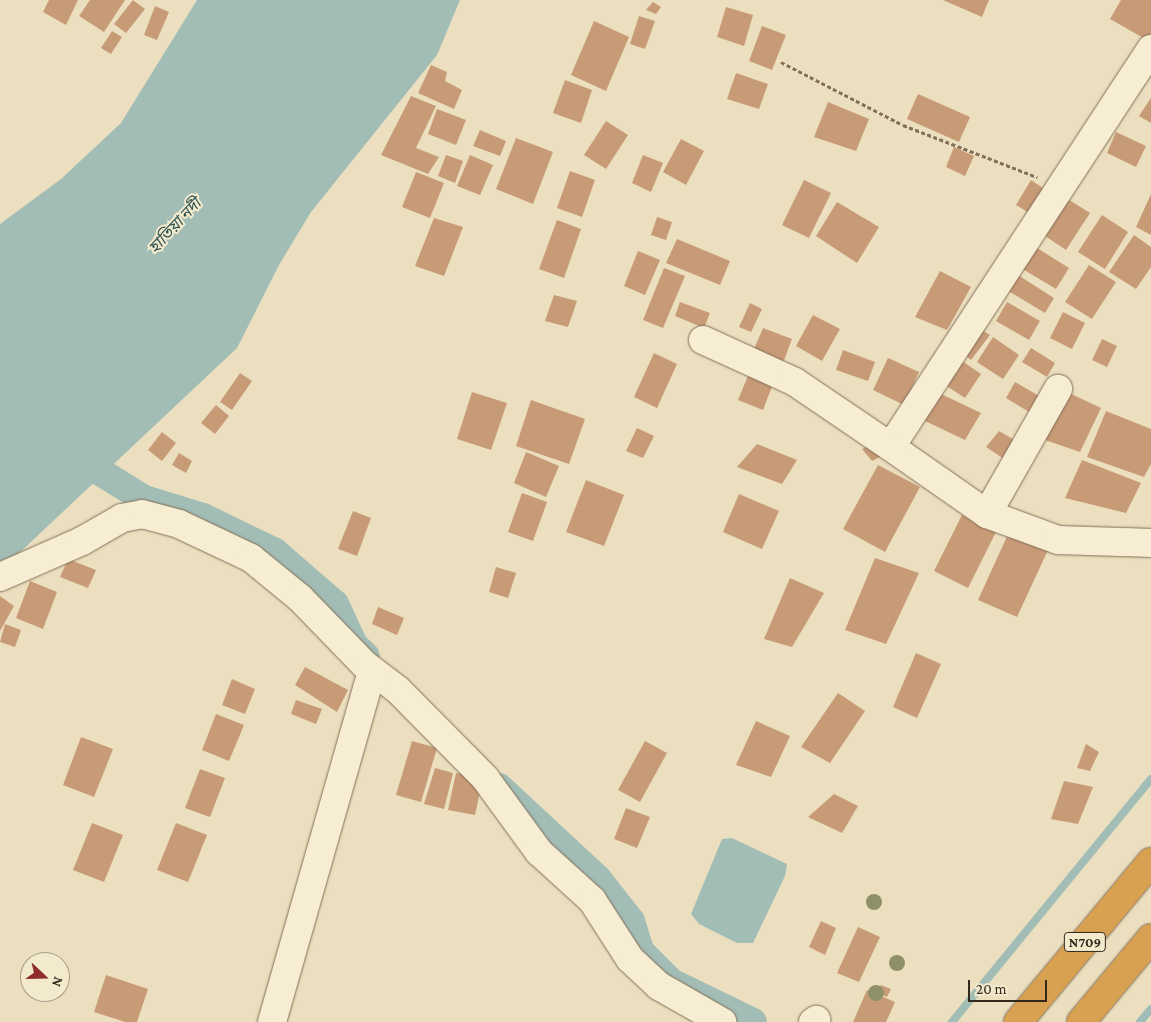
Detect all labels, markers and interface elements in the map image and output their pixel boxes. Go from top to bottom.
water label: হাতিয়া নদী [145,194,205,258]
road number: N709 [1064,930,1106,954]
north arrow [20,952,70,1002]
scale bar [971,970,1050,1002]
text: N [49,975,67,989]
text: 20 m [976,981,1007,997]

